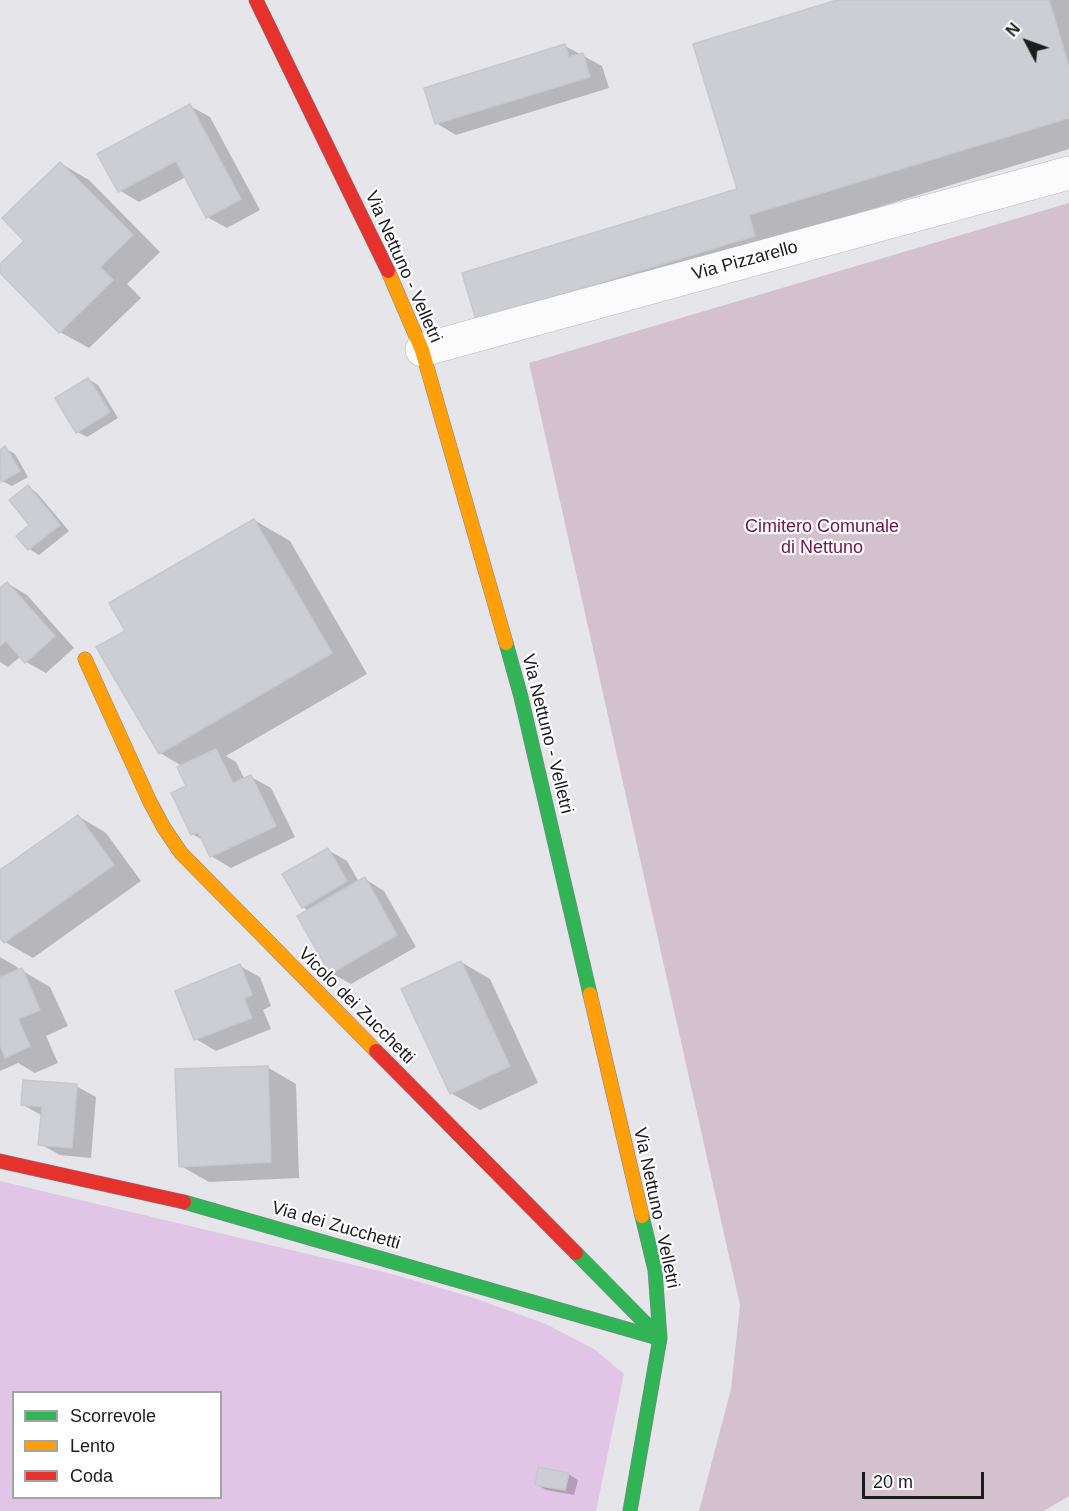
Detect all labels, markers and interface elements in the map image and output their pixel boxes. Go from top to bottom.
north arrow [997,12,1057,72]
text: N [1003,20,1023,40]
street label: Via Nettuno - Velletri [360,188,446,346]
street label: Via Pizzarello [690,236,800,286]
park label: Cimitero Comunale di Nettuno [745,516,899,558]
street label: Via Nettuno - Velletri [517,652,577,816]
street label: Vicolo dei Zucchetti [293,943,419,1069]
street label: Via Nettuno - Velletri [628,1126,684,1290]
street label: Via dei Zucchetti [269,1197,403,1255]
legend [12,1391,222,1499]
text: Scorrevole [70,1406,156,1426]
text: Lento [70,1436,115,1456]
scale bar [865,1460,986,1498]
text: Coda [70,1466,113,1486]
text: 20 m [873,1472,913,1492]

